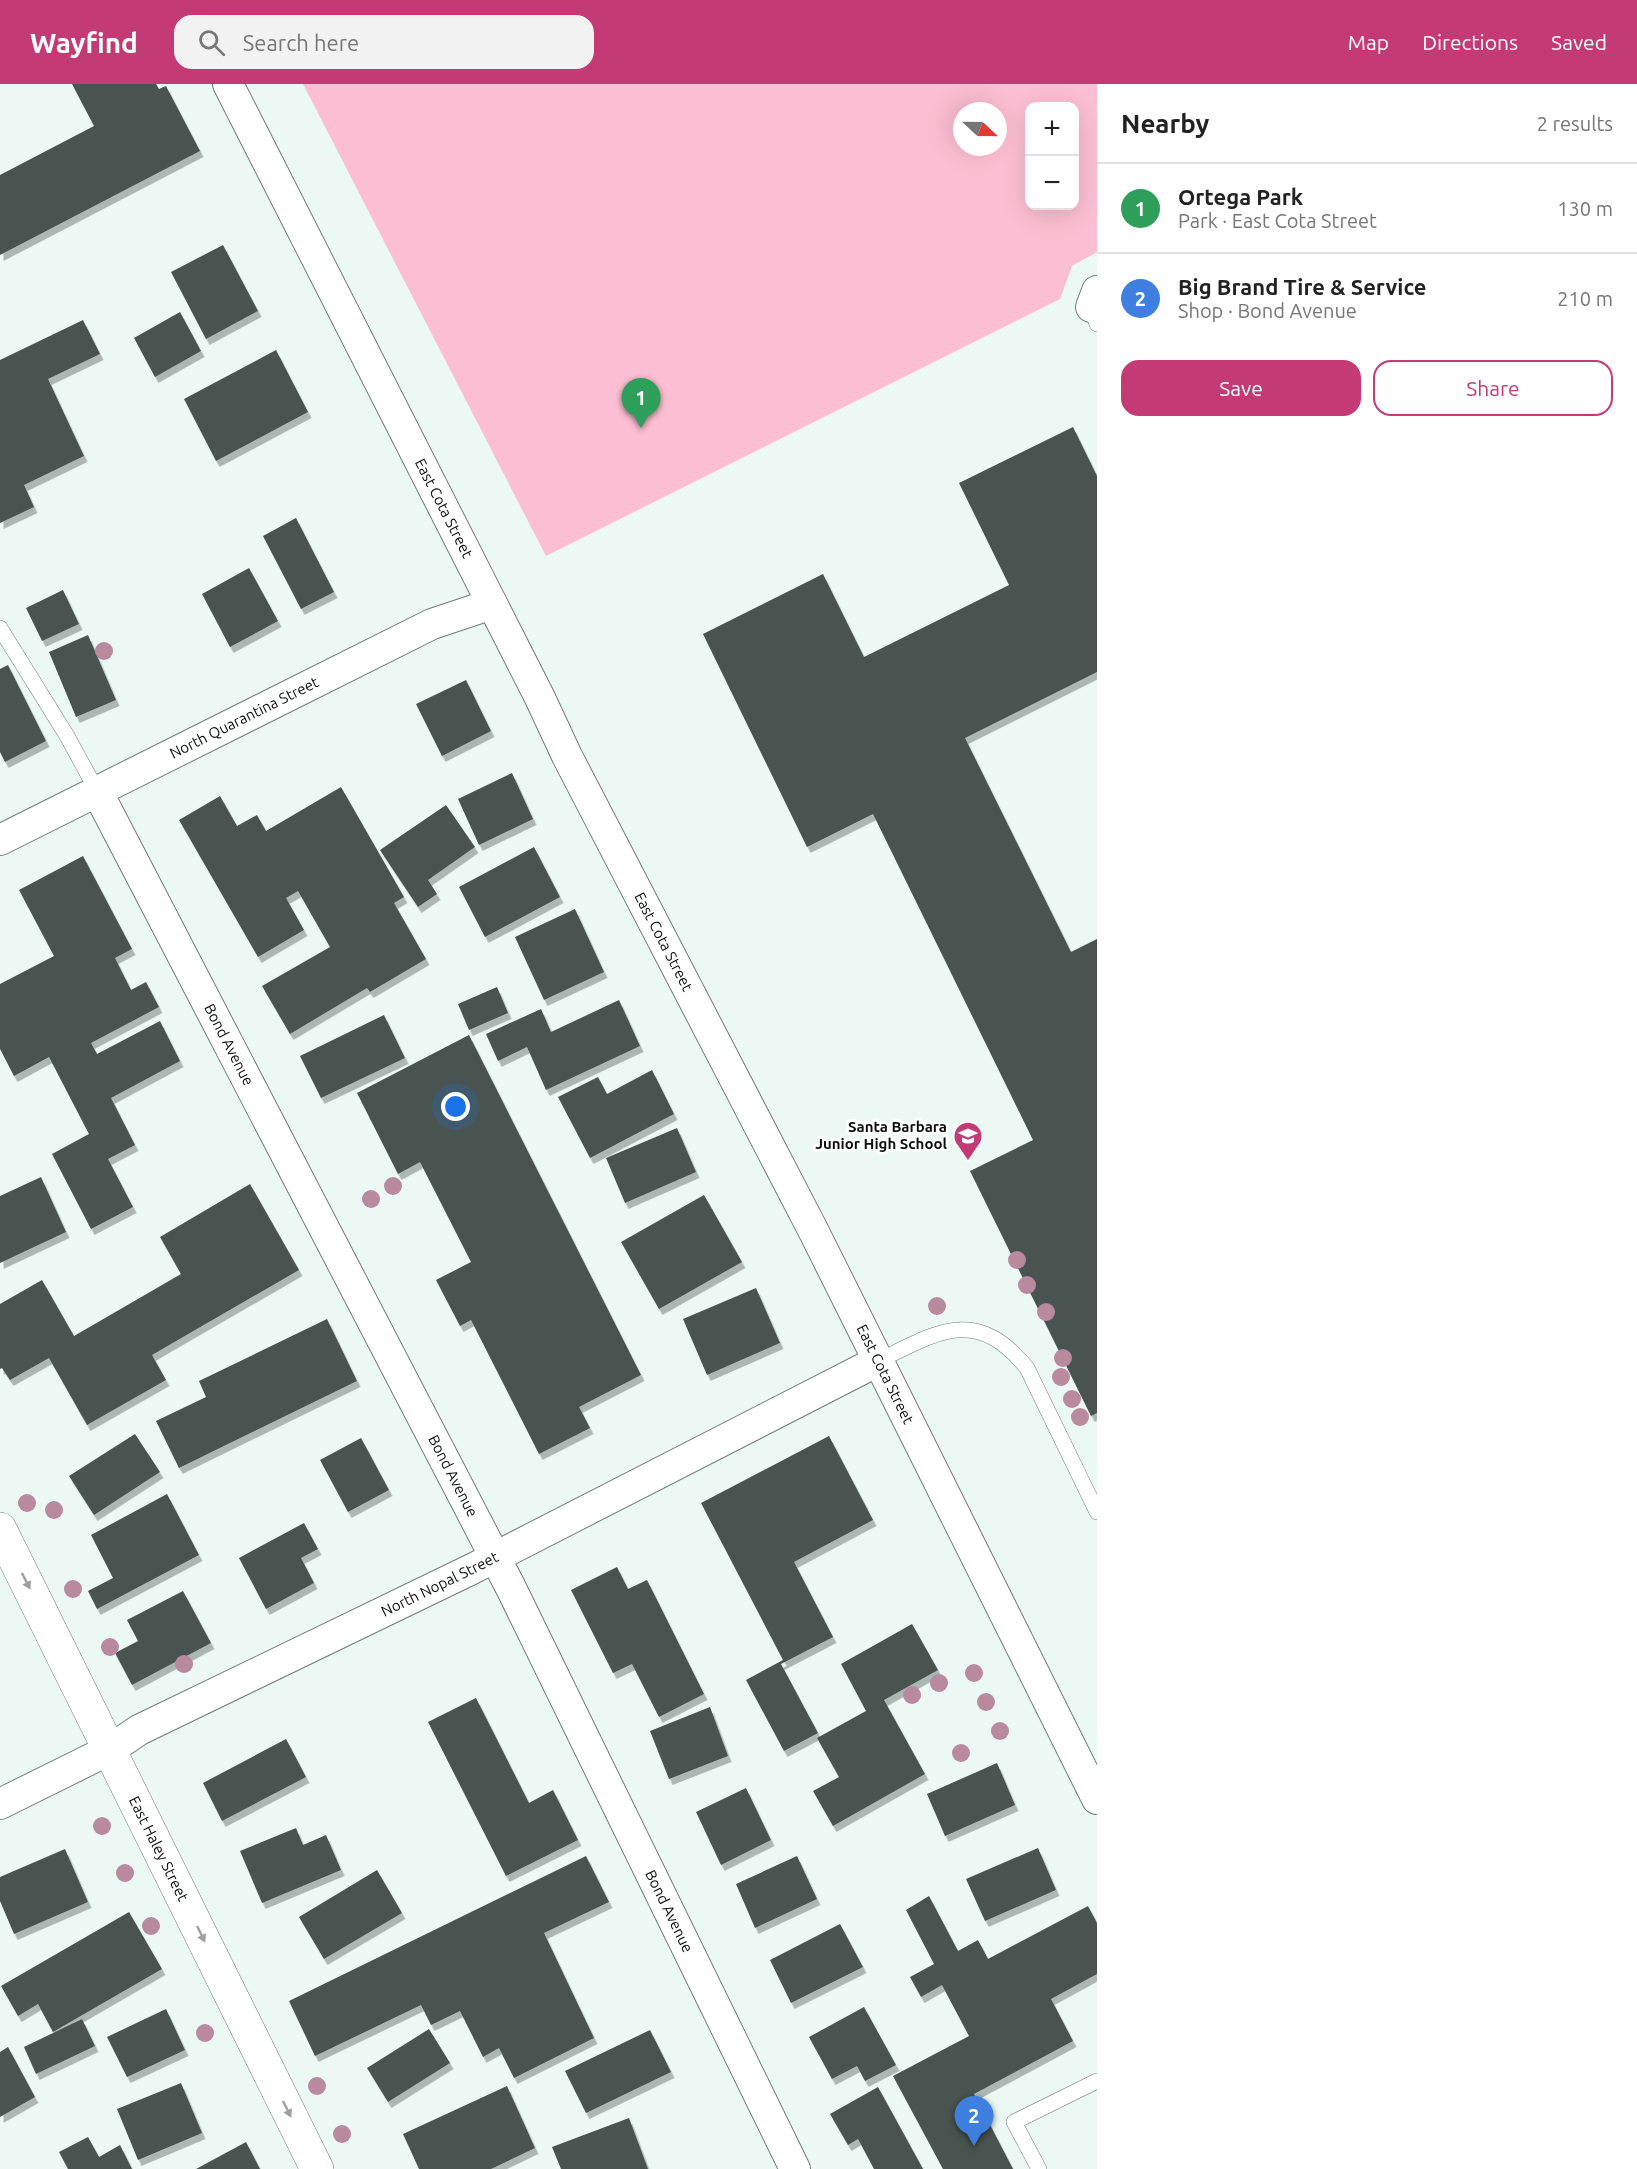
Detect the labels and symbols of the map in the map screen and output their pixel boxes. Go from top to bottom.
north arrow [953,102,1007,156]
pin: 1 [622,378,660,428]
street label: East Cota Street [412,456,476,561]
street label: North Quarantina Street [167,673,321,762]
street label: East Cota Street [631,889,697,994]
street label: Bond Avenue [201,1001,257,1088]
your location [441,1092,470,1121]
place label: Santa Barbara Junior High School [815,1118,947,1152]
school or university icon: Santa Barbara Junior High School [952,1120,984,1162]
street label: East Cota Street [854,1322,917,1427]
street label: Bond Avenue [425,1432,482,1520]
street label: North Nopal Street [378,1548,501,1620]
one-way arrow [21,1572,31,1590]
street label: East Haley Street [126,1793,192,1904]
street label: Bond Avenue [642,1867,697,1955]
one-way arrow [197,1925,206,1942]
pin: 2 [954,2096,994,2146]
one-way arrow [283,2100,292,2117]

